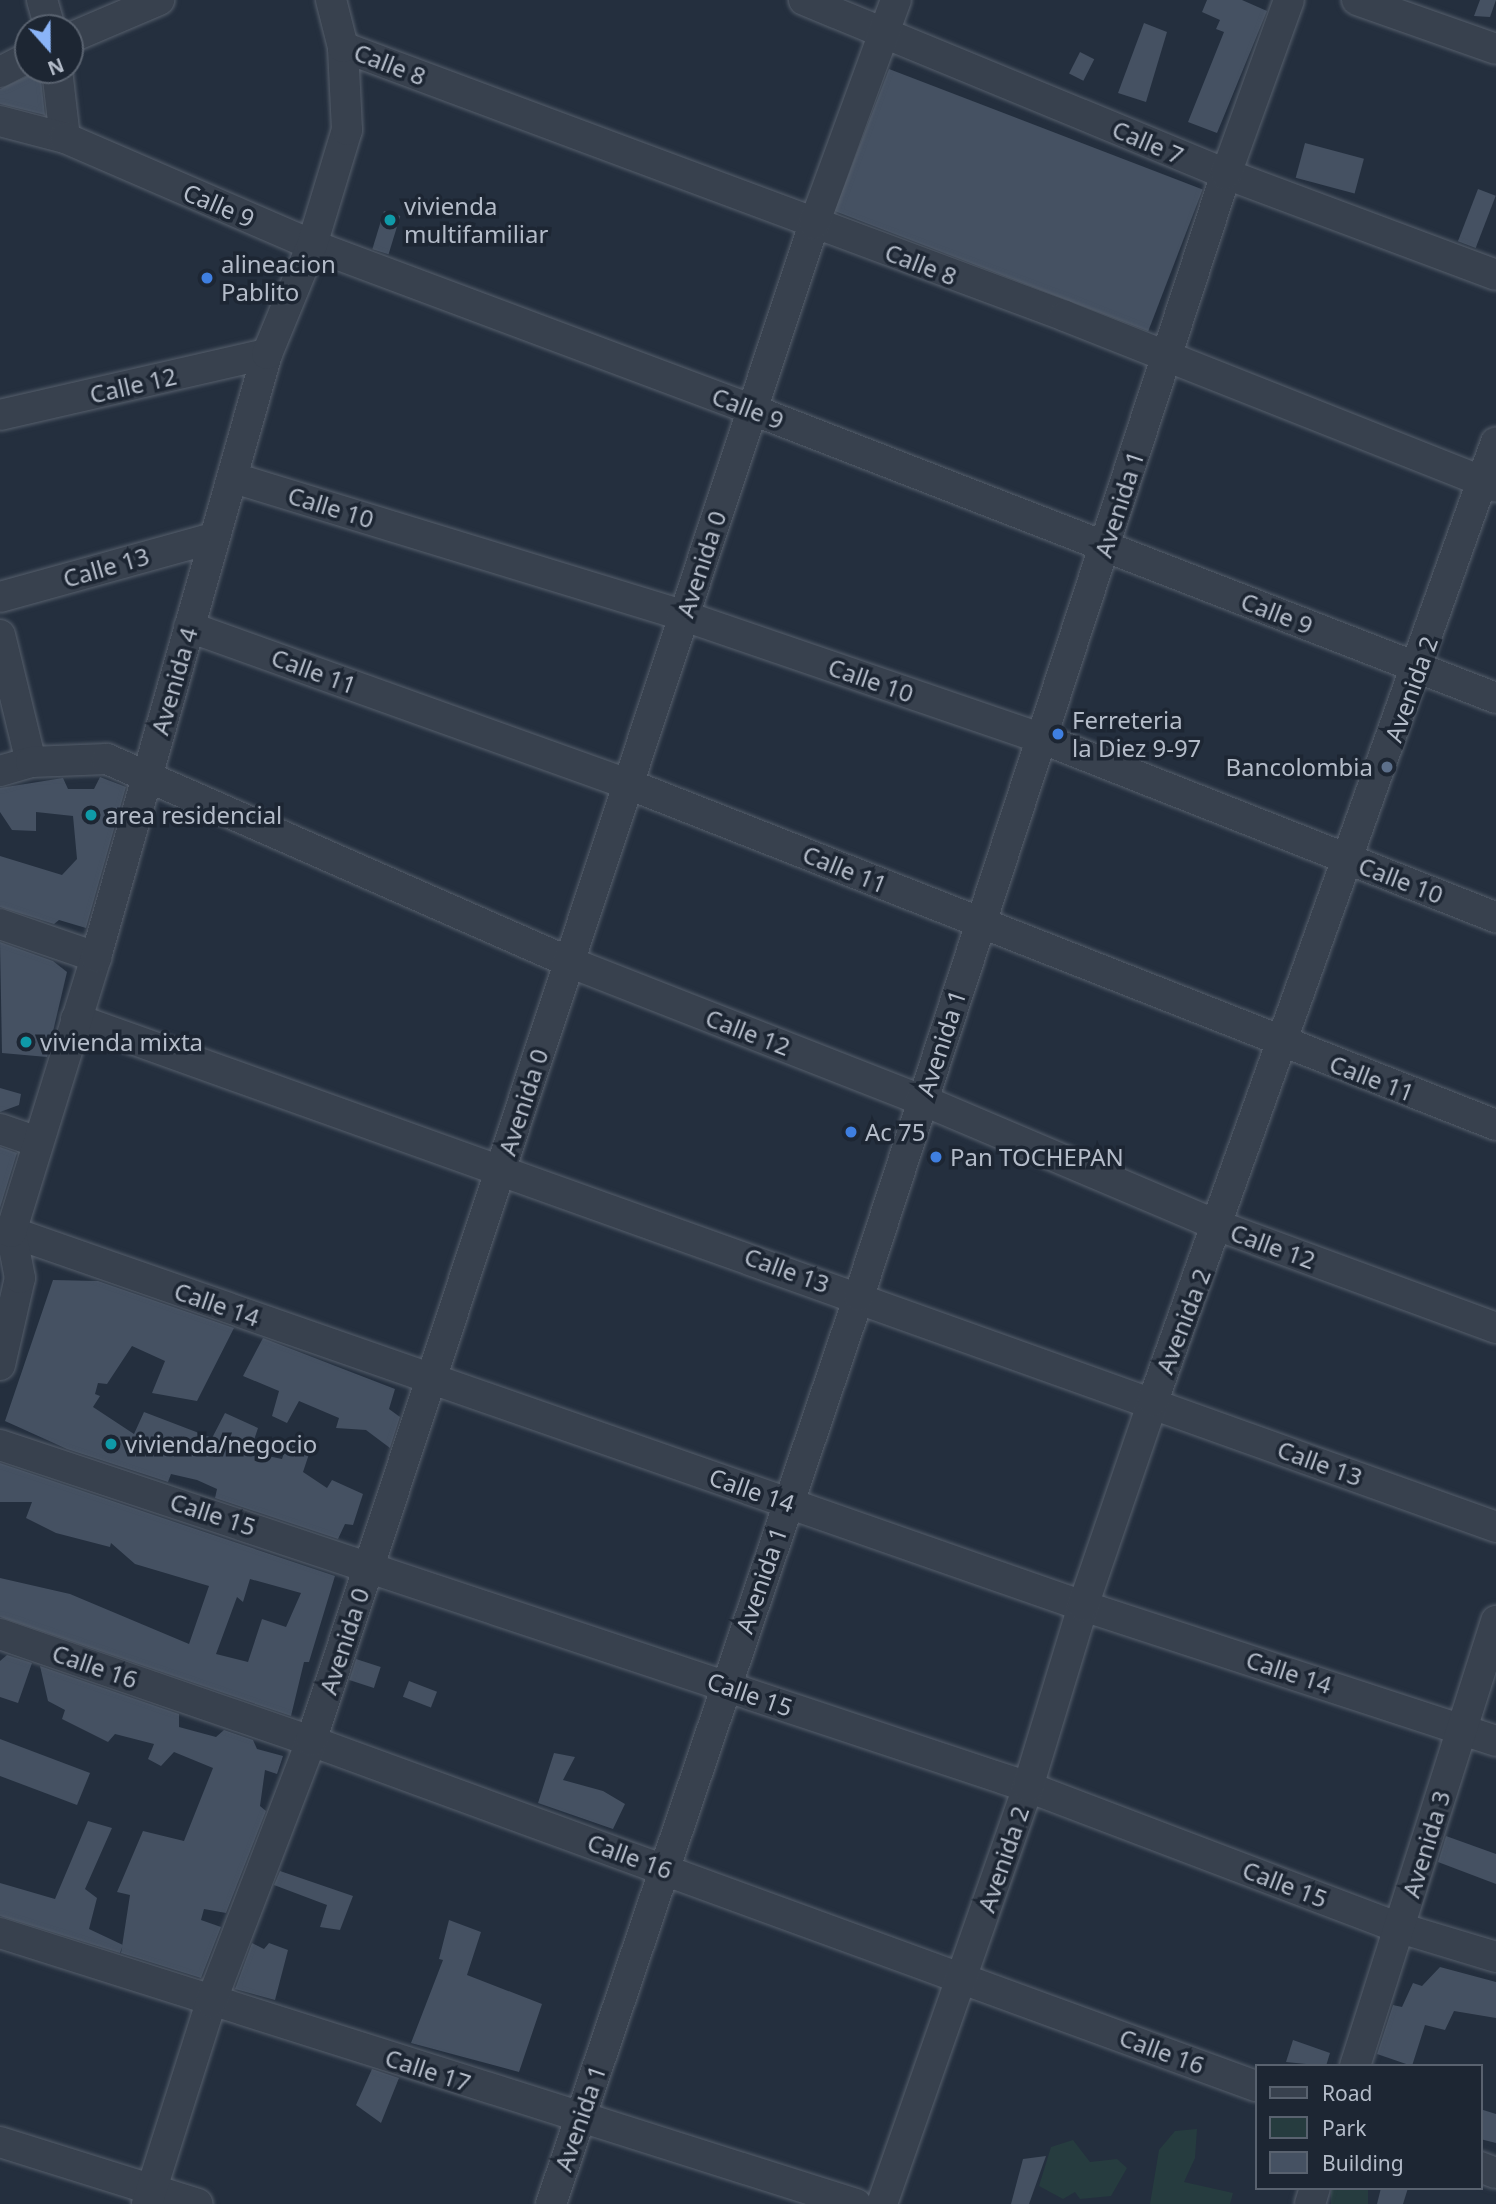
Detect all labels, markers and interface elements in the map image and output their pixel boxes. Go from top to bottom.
north arrow [14,14,84,84]
street label: Calle 8 [350,37,430,91]
text: N [44,52,68,82]
street label: Calle 7 [1108,114,1188,170]
street label: Calle 9 [179,177,259,233]
place label: vivienda multifamiliar [404,192,548,248]
marker: vivienda multifamiliar [382,212,398,228]
street label: Calle 8 [881,237,961,291]
place label: alineacion Pablito [221,250,336,306]
marker: alineacion Pablito [199,270,215,286]
street label: Calle 12 [87,361,179,409]
street label: Calle 9 [708,381,788,435]
street label: Avenida 1 [1088,447,1150,561]
street label: Calle 10 [285,480,377,534]
street label: Avenida 0 [670,507,732,621]
street label: Calle 13 [60,541,152,593]
street label: Calle 9 [1237,586,1317,640]
street label: Avenida 4 [145,624,203,738]
street label: Avenida 2 [1379,632,1443,746]
street label: Calle 11 [268,642,360,700]
street label: Calle 10 [825,652,917,708]
place label: Ferreteria la Diez 9-97 [1072,706,1201,762]
marker: Ferreteria la Diez 9-97 [1050,726,1066,742]
place label: Bancolombia [1225,753,1373,781]
marker: Bancolombia [1379,759,1395,775]
place label: area residencial [105,801,282,829]
marker: area residencial [83,807,99,823]
street label: Calle 11 [799,839,891,899]
street label: Calle 10 [1355,851,1447,909]
street label: Avenida 1 [910,986,972,1100]
street label: Calle 12 [702,1003,794,1061]
place label: vivienda mixta [40,1028,203,1056]
marker: vivienda mixta [18,1034,34,1050]
street label: Avenida 0 [492,1045,554,1159]
street label: Calle 11 [1326,1049,1418,1107]
place label: Ac 75 [865,1118,926,1146]
marker: Ac 75 [843,1124,859,1140]
place label: Pan TOCHEPAN [950,1143,1124,1171]
marker: Pan TOCHEPAN [928,1149,944,1165]
street label: Calle 12 [1227,1217,1319,1275]
street label: Calle 13 [741,1241,833,1299]
street label: Avenida 2 [1150,1264,1216,1378]
street label: Calle 14 [171,1276,263,1332]
place label: vivienda/negocio [125,1430,317,1458]
street label: Calle 13 [1274,1434,1366,1492]
marker: vivienda/negocio [103,1436,119,1452]
street label: Calle 14 [706,1462,798,1518]
street label: Calle 15 [167,1487,259,1541]
street label: Avenida 1 [729,1523,793,1637]
street label: Avenida 0 [313,1584,375,1698]
street label: Calle 16 [49,1638,141,1694]
street label: Calle 14 [1243,1645,1335,1699]
street label: Calle 15 [704,1666,796,1722]
street label: Avenida 3 [1396,1787,1456,1901]
street label: Avenida 2 [971,1802,1035,1916]
street label: Calle 16 [584,1827,676,1885]
street label: Calle 15 [1239,1855,1331,1913]
street label: Calle 16 [1116,2022,1208,2080]
street label: Calle 17 [382,2043,474,2097]
street label: Avenida 1 [548,2061,612,2175]
legend [1254,2064,1482,2190]
text: Road [1322,2079,1372,2107]
text: Park [1322,2114,1366,2142]
text: Building [1322,2149,1404,2177]

